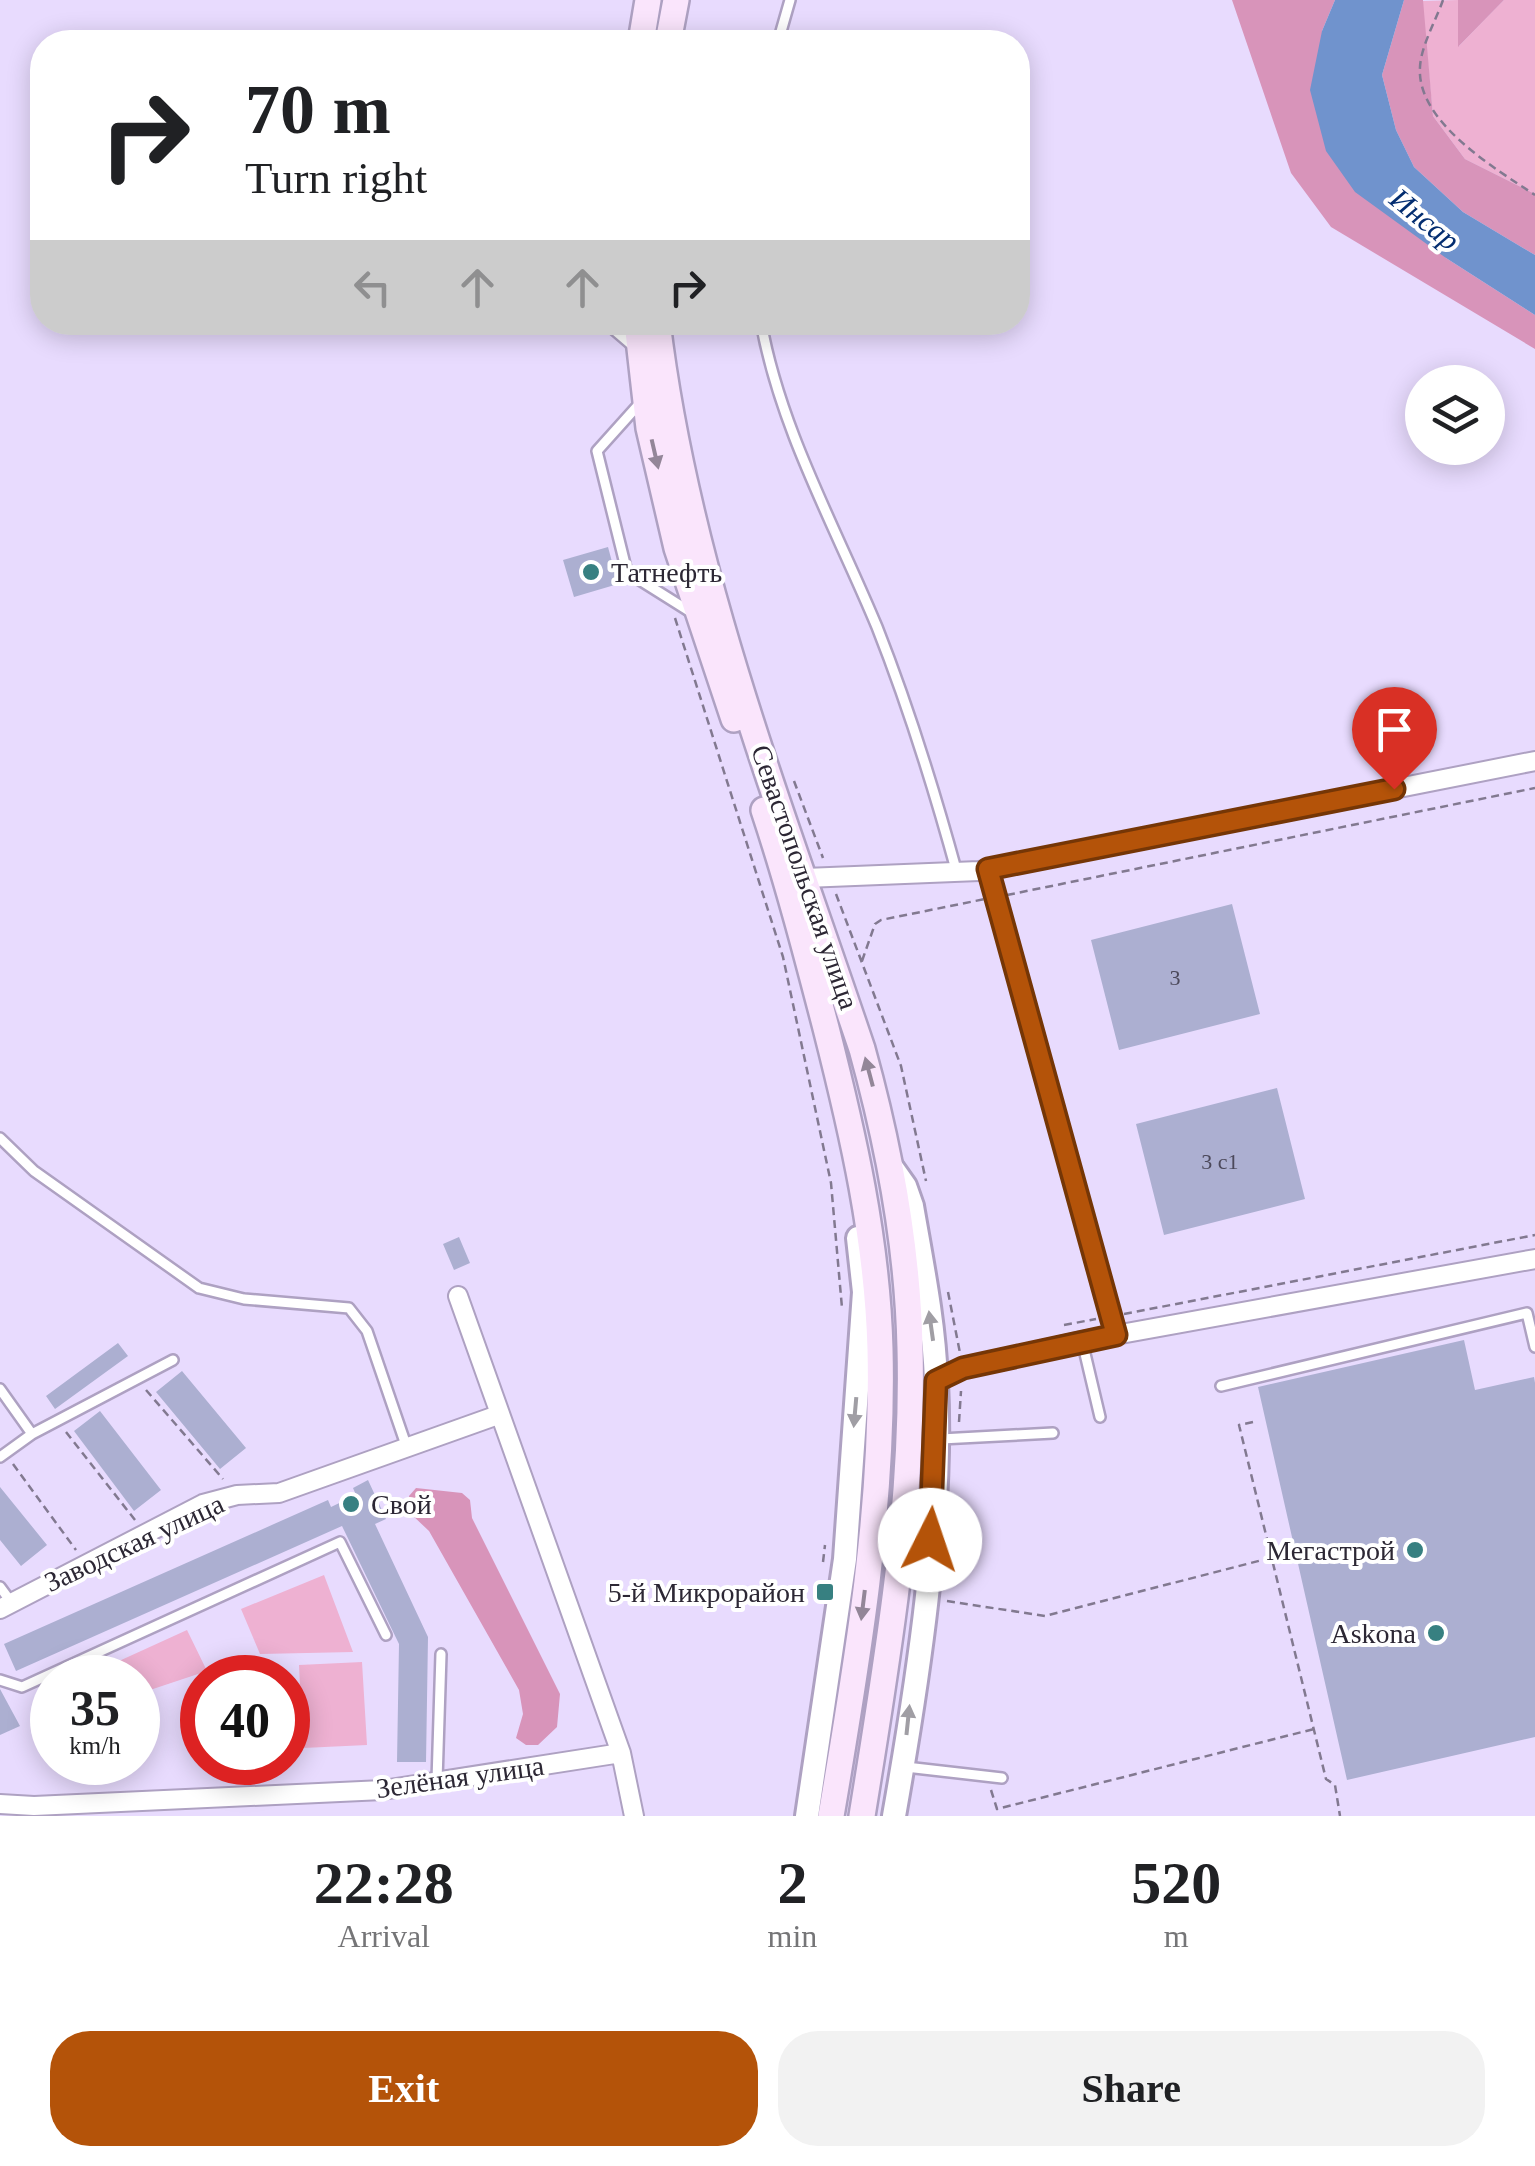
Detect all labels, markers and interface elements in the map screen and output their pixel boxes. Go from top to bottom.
icon: right [80,70,210,200]
text: 70 m [245,71,391,148]
text: Turn right [245,153,427,203]
water label: Инсар [1383,181,1466,257]
icon: left [345,260,400,315]
icon: ahead [450,260,505,315]
icon: ahead [555,260,610,315]
icon: right [660,260,715,315]
map controls [1405,365,1505,465]
button: layers [1405,365,1505,465]
one-way arrow [648,439,663,470]
place label: Татнефть [611,557,722,588]
marker: Татнефть [580,561,602,583]
pin [1352,687,1437,790]
icon: arrive [1367,702,1422,757]
street label: Севастопольская улица [745,741,865,1014]
house number: 3 [1170,965,1181,990]
one-way arrow [860,1056,876,1087]
house number: 3 с1 [1201,1149,1239,1174]
one-way arrow [923,1310,939,1342]
one-way arrow [846,1396,862,1428]
street label: Заводская улица [40,1488,229,1598]
position arrow [878,1488,982,1592]
place label: Свой [371,1489,432,1520]
marker: Свой [340,1493,362,1515]
place label: Мегастрой [1266,1535,1395,1566]
marker: Мегастрой [1404,1539,1426,1561]
place label: 5-й Микрорайон [608,1577,805,1608]
marker: 5-й Микрорайон [814,1581,836,1603]
one-way arrow [855,1590,871,1622]
place label: Askona [1330,1618,1417,1649]
marker: Askona [1425,1622,1447,1644]
speed limit sign: 40 [180,1655,310,1785]
text: 35 [70,1680,120,1736]
one-way arrow [900,1703,916,1735]
text: km/h [69,1732,121,1759]
street label: Зелёная улица [374,1750,547,1804]
text: 22:28 [314,1850,454,1916]
text: 2 [777,1850,807,1916]
text: 520 [1131,1850,1221,1916]
text: Arrival [338,1918,430,1954]
text: min [768,1918,817,1954]
text: m [1164,1918,1189,1954]
button: Exit [50,2031,758,2146]
button: Share [778,2031,1485,2146]

